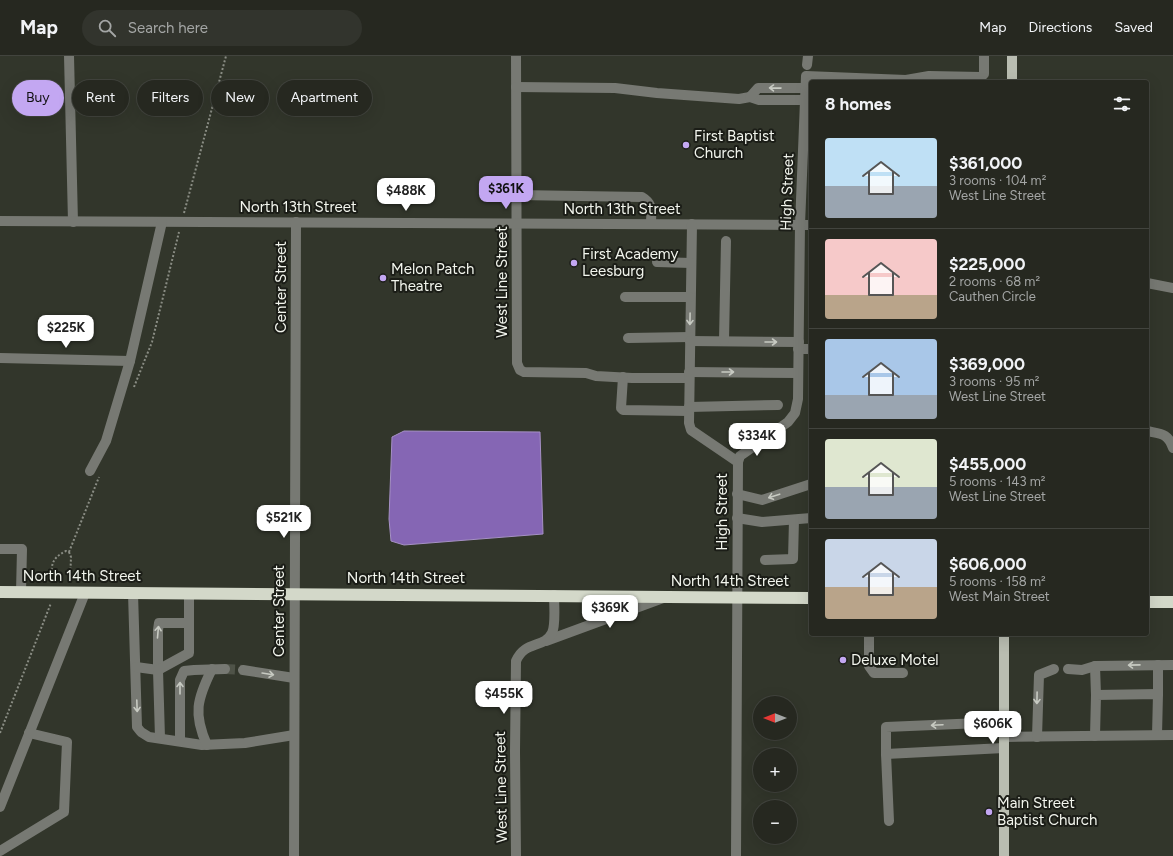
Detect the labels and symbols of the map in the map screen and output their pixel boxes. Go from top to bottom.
one-way arrow [769,84,782,92]
place label: First Baptist Church [694,127,775,162]
marker: First Baptist Church [681,140,691,150]
street label: High Street [777,153,797,231]
pin: $361K [478,176,534,210]
pin: $488K [378,178,434,212]
street label: North 13th Street [239,198,357,216]
street label: North 13th Street [563,200,681,218]
street label: West Line Street [493,226,511,338]
street label: Center Street [272,241,290,333]
place label: First Academy Leesburg [582,245,679,280]
marker: First Academy Leesburg [569,258,579,268]
place label: Melon Patch Theatre [391,260,474,295]
marker: Melon Patch Theatre [378,273,388,283]
one-way arrow [686,312,694,325]
pin: $225K [38,315,94,349]
one-way arrow [764,338,777,346]
one-way arrow [721,368,734,376]
pin: $334K [729,423,785,457]
street label: High Street [713,473,731,551]
one-way arrow [768,493,781,500]
pin: $521K [256,505,312,539]
street label: Center Street [270,565,288,657]
street label: North 14th Street [23,567,142,585]
street label: North 14th Street [347,569,466,587]
street label: North 14th Street [671,572,790,590]
pin: $369K [582,595,638,629]
one-way arrow [155,626,162,639]
place label: Deluxe Motel [851,651,939,669]
marker: Deluxe Motel [838,655,848,665]
one-way arrow [1128,662,1141,669]
one-way arrow [262,670,275,678]
pin: $455K [476,681,532,715]
one-way arrow [176,682,184,695]
one-way arrow [1034,691,1041,704]
north arrow [753,696,797,740]
one-way arrow [133,699,141,712]
pin: $606K [965,711,1021,745]
one-way arrow [931,721,944,728]
street label: West Line Street [491,731,511,843]
place label: Main Street Baptist Church [997,794,1097,829]
marker: Main Street Baptist Church [984,807,994,817]

